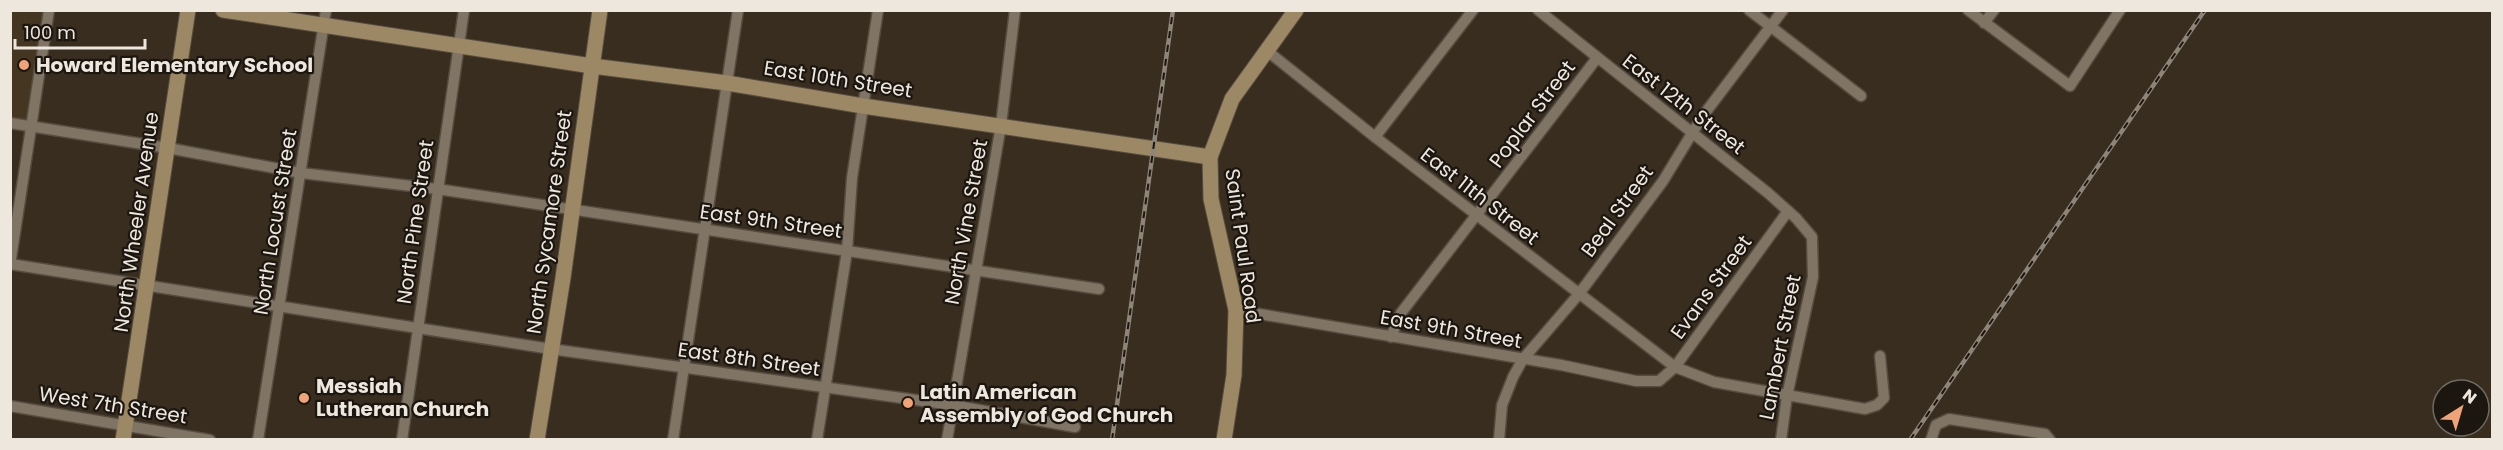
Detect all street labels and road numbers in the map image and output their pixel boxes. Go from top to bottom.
street label: East 12th Street [1617,47,1751,161]
street label: East 10th Street [762,53,914,105]
street label: Poplar Street [1482,55,1582,173]
street label: North Sycamore Street [519,108,579,336]
street label: North Wheeler Avenue [107,110,165,334]
street label: North Locust Street [246,127,304,317]
street label: North Vine Street [938,137,994,307]
street label: North Pine Street [390,138,440,306]
street label: East 11th Street [1415,141,1545,251]
street label: Beal Street [1574,159,1660,263]
street label: Saint Paul Road [1218,167,1268,325]
street label: East 9th Street [698,197,844,245]
street label: Evans Street [1664,229,1758,345]
street label: Lambert Street [1752,272,1808,422]
street label: East 9th Street [1378,303,1524,355]
street label: East 8th Street [676,335,822,383]
street label: West 7th Street [37,379,189,431]

